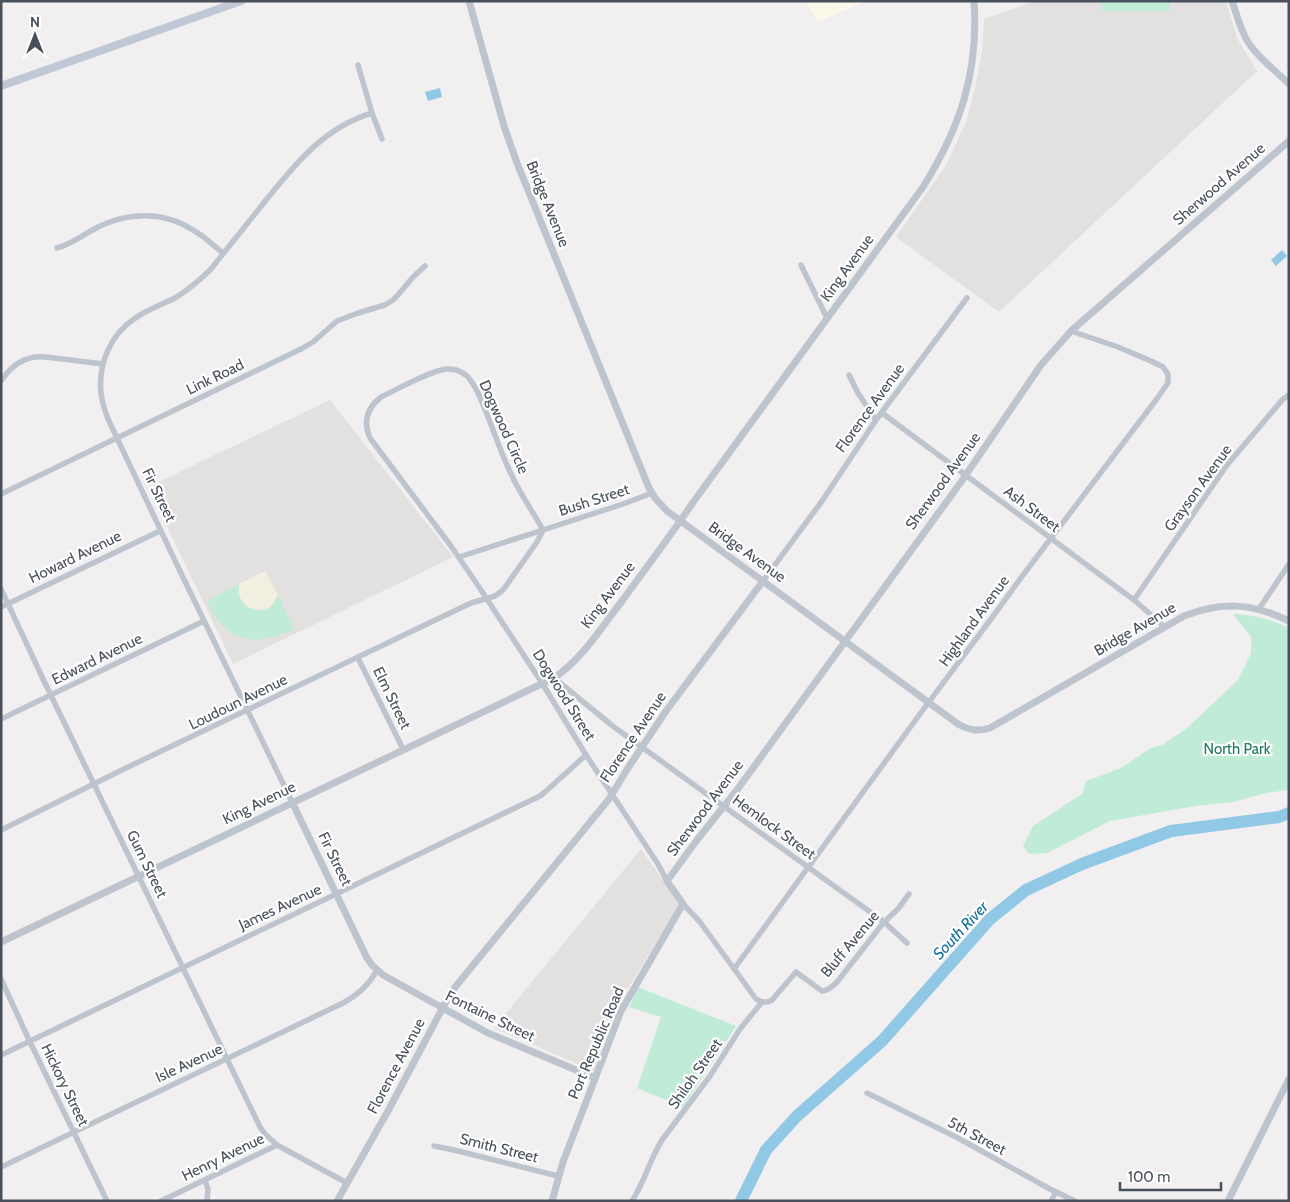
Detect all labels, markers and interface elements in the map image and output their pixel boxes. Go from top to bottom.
north arrow [10,10,60,60]
text: N [30,13,40,31]
street label: Sherwood Avenue [1169,139,1269,229]
street label: Bridge Avenue [523,158,574,250]
street label: King Avenue [817,231,878,305]
street label: Link Road [183,355,247,399]
street label: Florence Avenue [832,360,908,456]
street label: Dogwood Circle [475,377,533,477]
street label: Sherwood Avenue [902,429,984,533]
street label: Grayson Avenue [1160,441,1236,535]
street label: Fir Street [138,465,180,525]
street label: Bush Street [556,480,632,520]
street label: Ash Street [1000,482,1064,536]
street label: Bridge Avenue [705,518,789,586]
street label: Howard Avenue [26,527,124,587]
street label: King Avenue [577,558,639,632]
street label: Highland Avenue [935,572,1013,670]
street label: Bridge Avenue [1091,598,1179,660]
street label: Edward Avenue [49,629,145,689]
street label: Dogwood Street [529,646,599,744]
street label: Elm Street [369,664,415,732]
street label: Loudoun Avenue [186,670,290,734]
street label: Florence Avenue [596,688,670,786]
park label: North Park [1204,740,1271,758]
street label: Sherwood Avenue [663,756,747,860]
street label: King Avenue [220,777,299,828]
street label: Hemlock Street [729,791,819,863]
street label: Gum Street [123,827,171,901]
street label: Fir Street [314,829,356,889]
street label: James Avenue [235,880,324,934]
water label: South River [929,897,993,963]
street label: Bluff Avenue [817,907,883,981]
street label: Port Republic Road [564,984,628,1102]
street label: Fontaine Street [442,987,538,1045]
street label: Florence Avenue [363,1015,429,1117]
street label: Shiloh Street [664,1035,726,1113]
street label: Isle Avenue [153,1040,226,1086]
street label: Hickory Street [37,1041,93,1129]
street label: 5th Street [945,1113,1009,1159]
street label: Henry Avenue [179,1129,268,1185]
street label: Smith Street [458,1130,540,1166]
scale bar [1120,1160,1221,1192]
text: 100 m [1128,1168,1170,1186]

